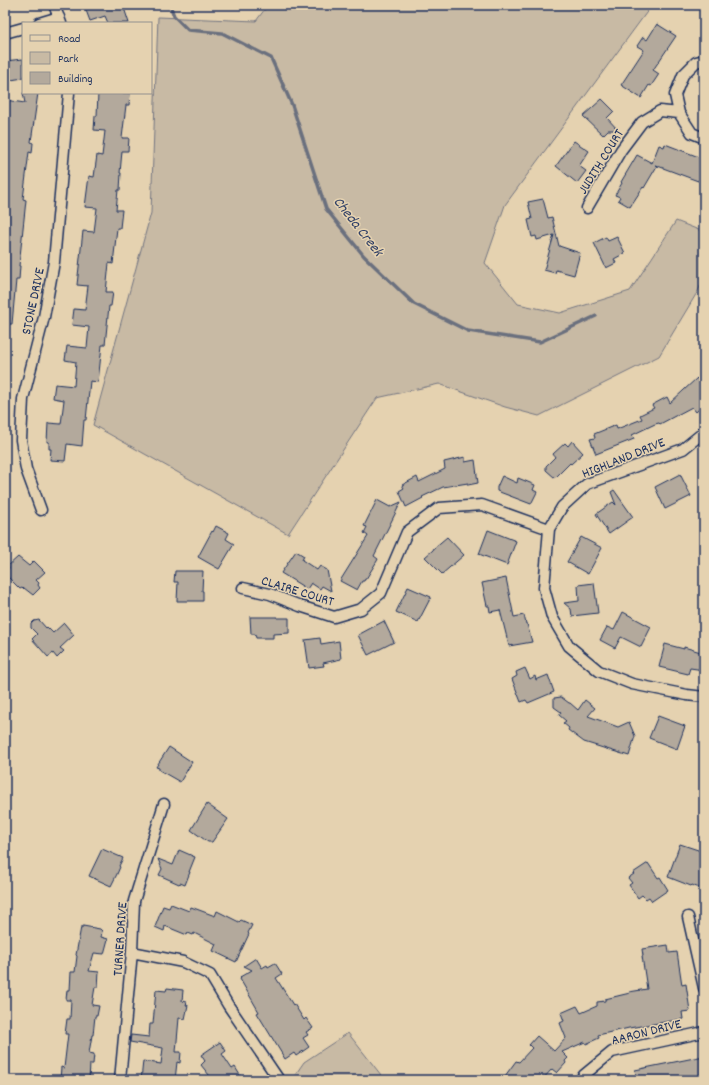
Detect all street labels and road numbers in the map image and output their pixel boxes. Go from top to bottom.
street label: JUDITH COURT [574,125,630,199]
street label: STONE DRIVE [17,266,51,337]
street label: HIGHLAND DRIVE [579,433,669,485]
street label: CLAIRE COURT [259,571,337,613]
street label: TURNER DRIVE [108,901,134,977]
street label: AARON DRIVE [609,1014,684,1051]

